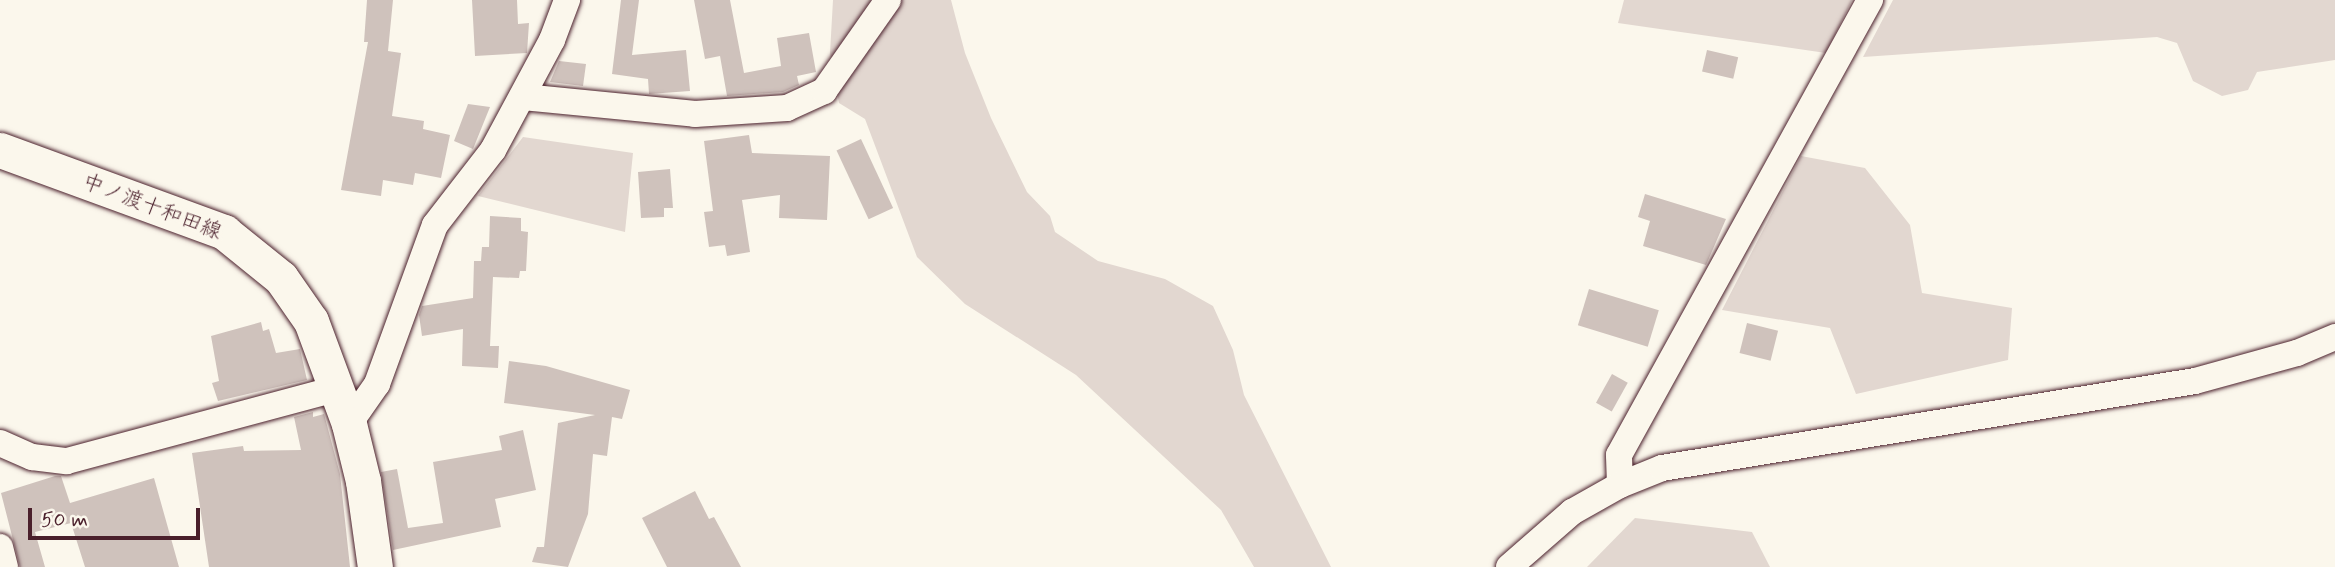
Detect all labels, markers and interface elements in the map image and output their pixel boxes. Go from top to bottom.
street label: 中ノ渡十和田線 [79,169,225,245]
scale bar [32,494,203,538]
text: 50 m [41,506,88,534]

